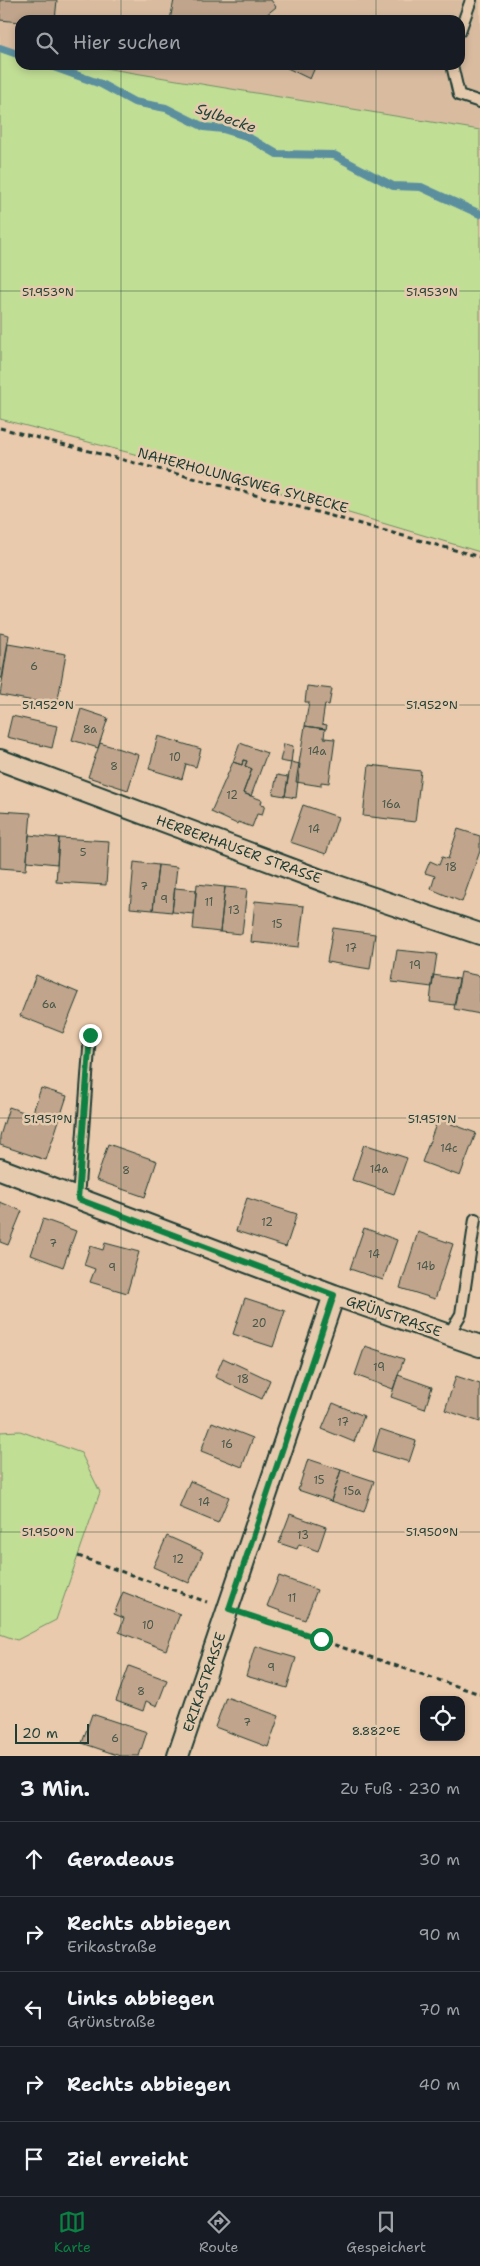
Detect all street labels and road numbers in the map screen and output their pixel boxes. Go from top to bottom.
street label: NAHERHOLUNGSWEG SYLBECKE [136,443,351,517]
street label: HERBERHAUSER STRASSE [154,811,325,887]
street label: GRÜNSTRASSE [344,1291,444,1341]
street label: ERIKASTRASSE [179,1630,230,1734]

